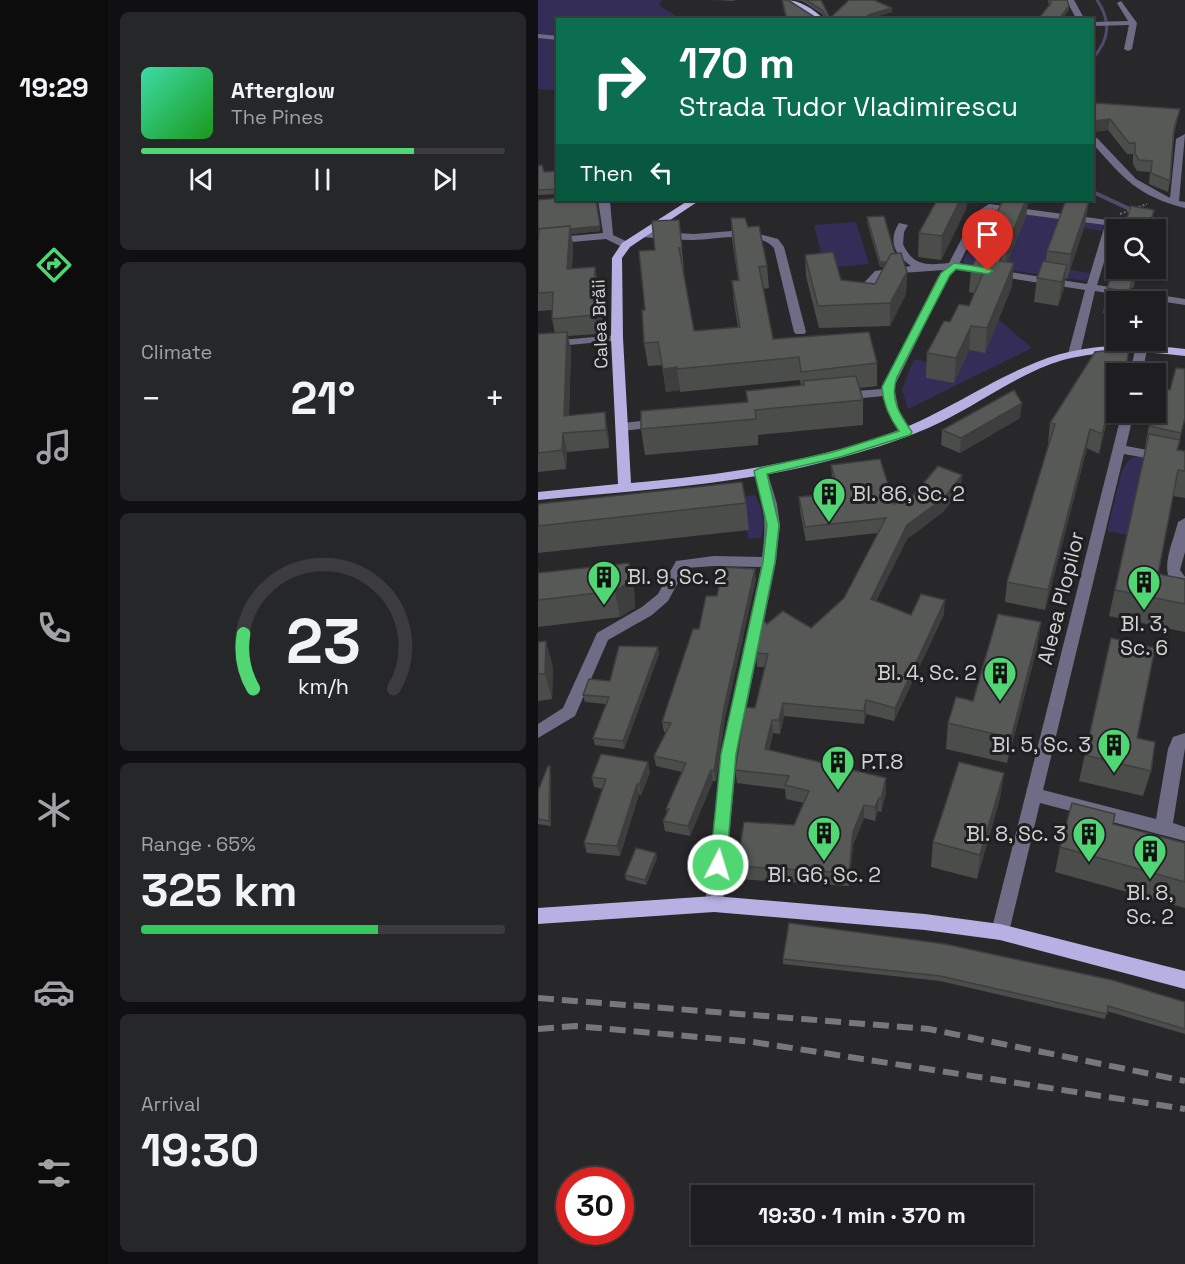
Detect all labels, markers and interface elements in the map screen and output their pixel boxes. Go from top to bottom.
text: 170 m [679,37,795,90]
icon: right [580,42,658,120]
text: 19:29 [19,70,89,105]
text: Afterglow [231,76,335,104]
text: Strada Tudor Vladimirescu [679,89,1018,124]
text: The Pines [231,104,324,130]
icon: left [645,156,678,189]
text: Then [580,159,633,187]
icon: previous [185,163,218,196]
icon: pause [306,163,339,196]
icon: next [428,163,461,196]
pin [962,209,1013,271]
icon: arrive [971,218,1004,251]
map controls [1106,219,1166,423]
button: search [1106,219,1166,279]
icon: directions [33,244,75,286]
street label: Calea Brăii [586,279,613,369]
button: + [1106,291,1166,351]
text: Climate [141,339,212,365]
button: − [1106,363,1166,423]
text: 21° [291,370,355,427]
text: − [141,378,161,420]
text: + [485,378,505,420]
icon: music [33,426,75,468]
building icon: Bl. 86, Sc. 2 [811,476,847,523]
place label: Bl. 86, Sc. 2 [852,480,965,507]
street label: Aleea Plopilor [1031,528,1090,667]
building icon: Bl. 9, Sc. 2 [586,559,622,606]
place label: Bl. 9, Sc. 2 [627,563,727,590]
building icon: Bl. 3, Sc. 6 [1126,564,1162,611]
text: 23 [285,602,360,681]
icon: phone [33,607,75,649]
place label: Bl. 3, Sc. 6 [1120,610,1168,661]
building icon: Bl. 4, Sc. 2 [982,655,1018,702]
place label: Bl. 4, Sc. 2 [877,659,977,686]
text: km/h [297,673,349,700]
building icon: Bl. 5, Sc. 3 [1096,727,1132,774]
place label: Bl. 5, Sc. 3 [991,731,1091,758]
building icon: P.T.8 [820,744,856,791]
place label: P.T.8 [861,748,903,775]
icon: climate [33,789,75,831]
building icon: Bl. G6, Sc. 2 [806,815,842,862]
building icon: Bl. 8, Sc. 3 [1071,816,1107,863]
place label: Bl. 8, Sc. 3 [966,820,1066,847]
text: Range · 65% [141,831,256,857]
position arrow [686,833,750,897]
building icon: Bl. 8, Sc. 2 [1132,833,1168,880]
place label: Bl. G6, Sc. 2 [767,861,881,888]
text: 325 km [141,862,297,919]
place label: Bl. 8, Sc. 2 [1126,879,1174,930]
icon: car [33,971,75,1013]
text: Arrival [141,1091,200,1117]
text: 19:30 [141,1122,259,1179]
icon: filters [33,1152,75,1194]
speed limit sign: 30 [556,1167,634,1245]
text: 19:30 · 1 min · 370 m [758,1201,966,1229]

